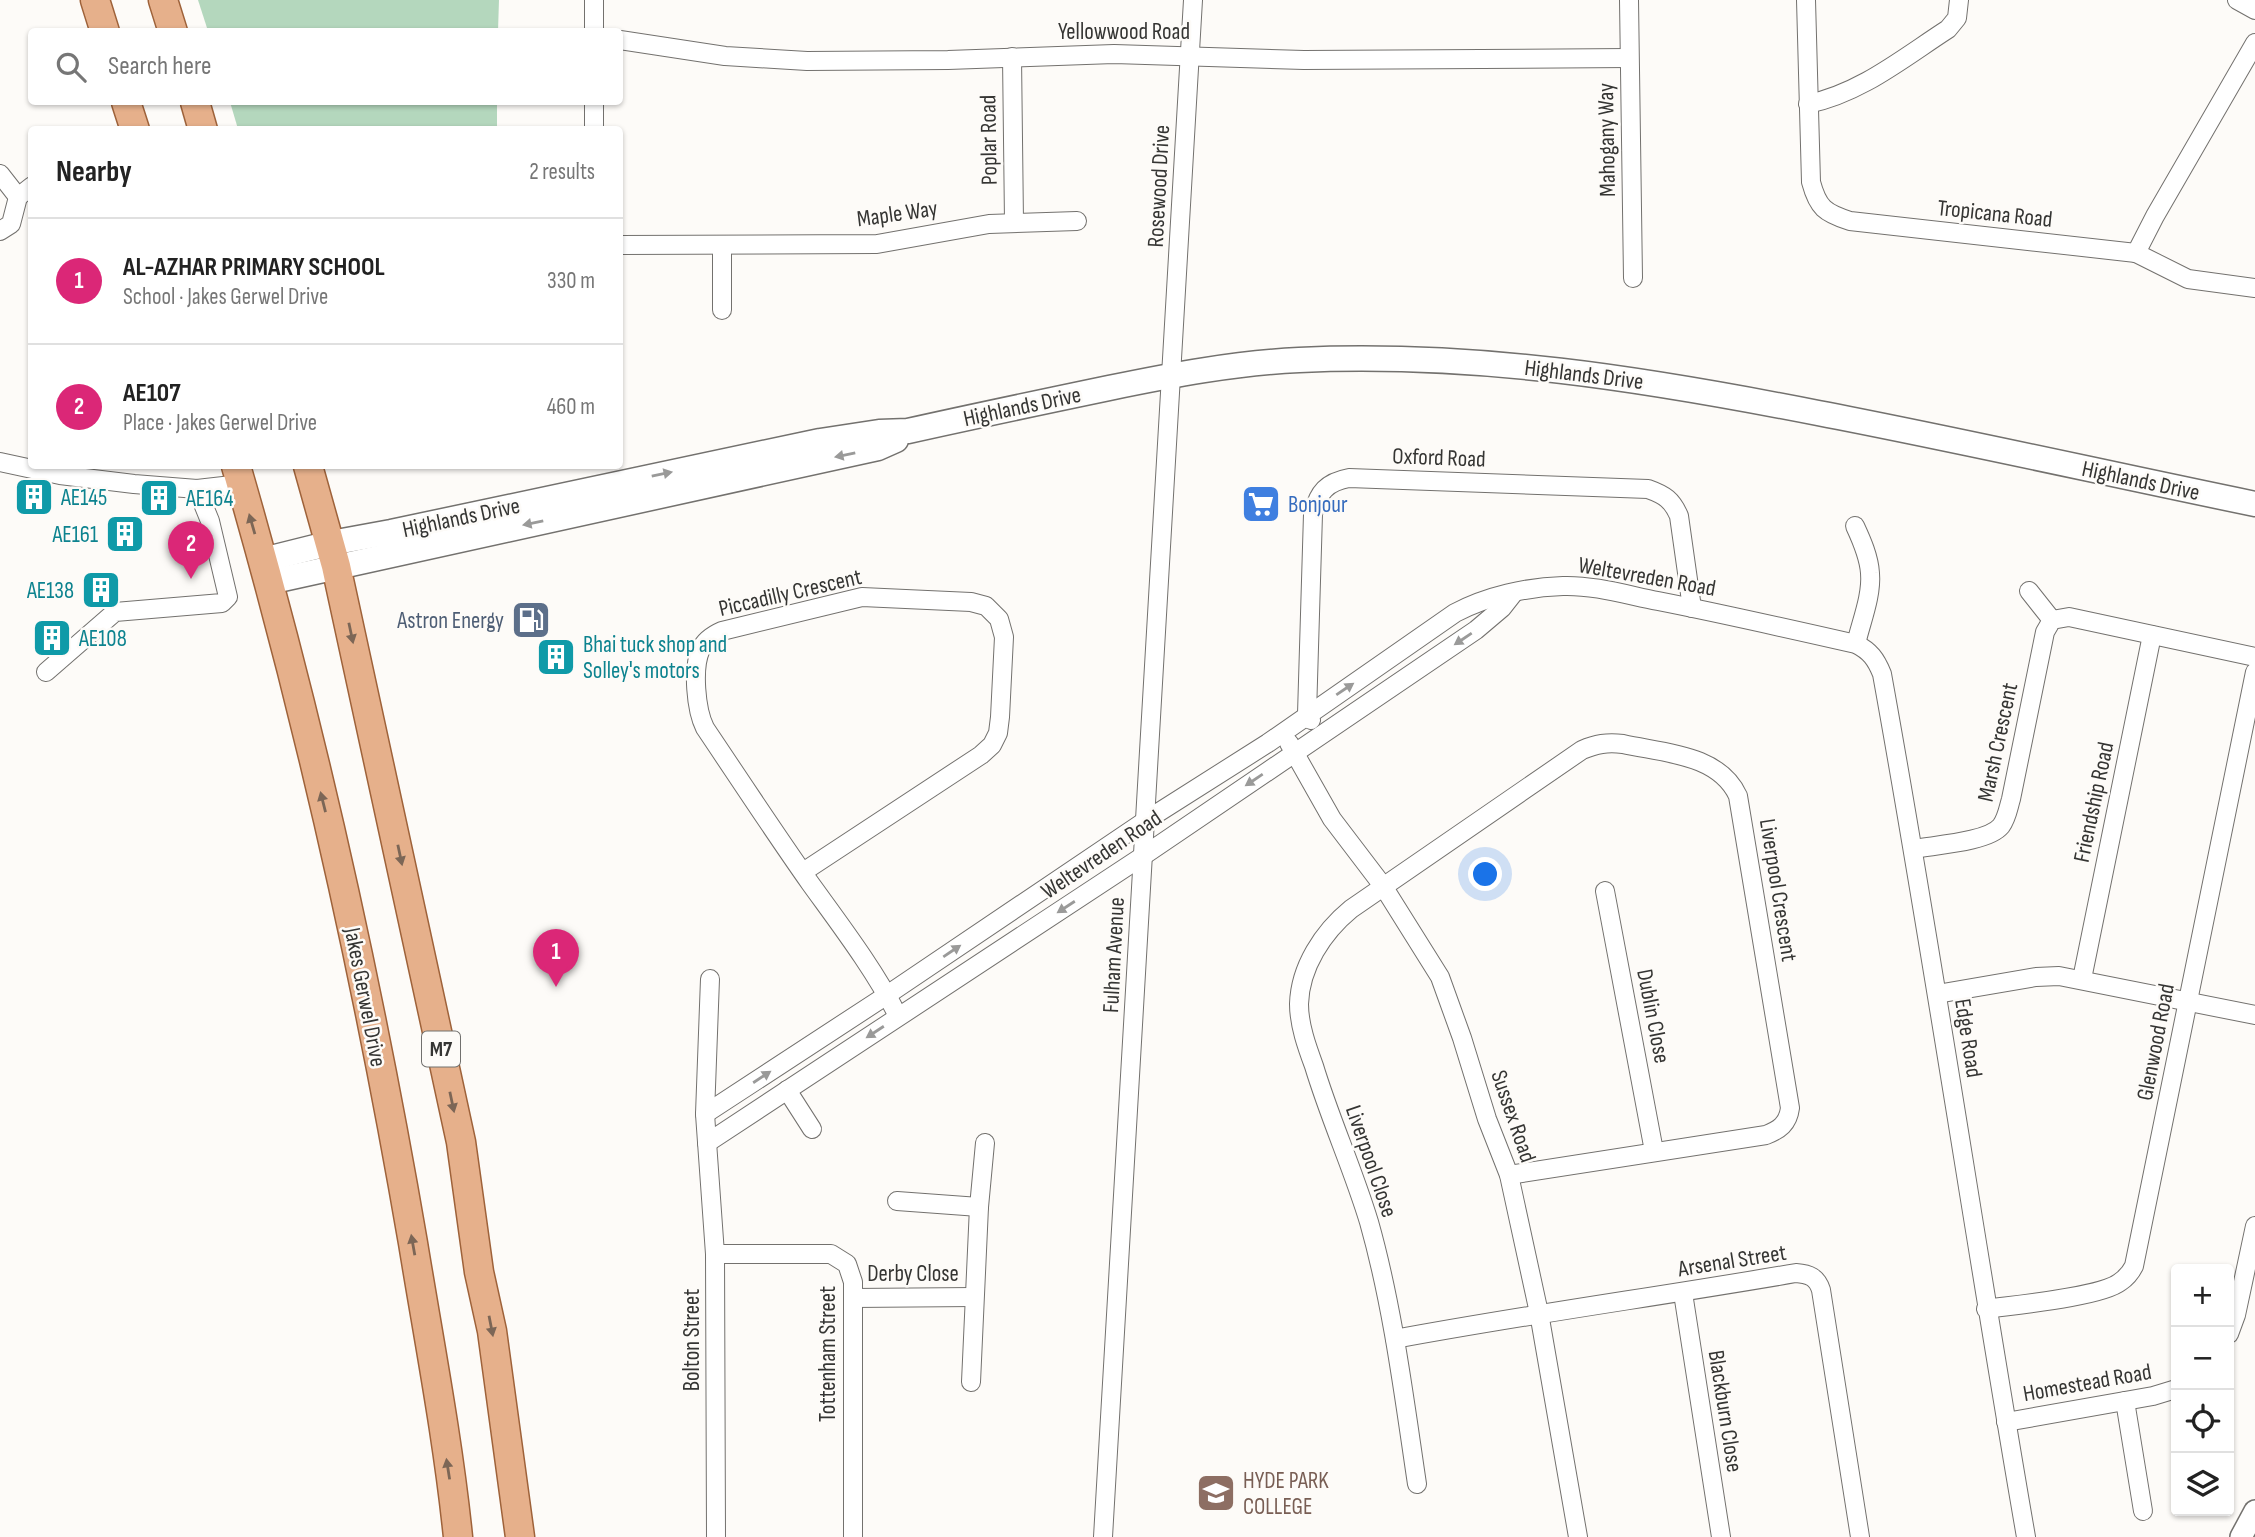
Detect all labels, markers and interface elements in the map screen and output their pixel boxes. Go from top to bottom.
street label: Yellowwood Road [1058,18,1190,46]
search box [28,28,623,105]
icon: search [52,48,90,86]
text: Search here [108,51,211,82]
street label: Mahogany Way [1592,83,1622,197]
street label: Poplar Road [974,95,1004,185]
street label: Rosewood Drive [1142,124,1176,248]
text: Nearby [56,154,132,190]
text: 2 results [529,158,595,186]
street label: Maple Way [855,194,939,234]
street label: Tropicana Road [1936,194,2054,234]
text: AL-AZHAR PRIMARY SCHOOL [123,252,385,283]
text: 1 [74,267,84,295]
text: 330 m [547,267,595,295]
text: School · Jakes Gerwel Drive [123,283,328,311]
street label: Highlands Drive [1523,354,1645,396]
text: AE107 [123,378,181,409]
street label: Highlands Drive [961,381,1084,433]
text: 2 [74,393,84,421]
text: 460 m [547,393,595,421]
text: Place · Jakes Gerwel Drive [123,409,317,437]
street label: Oxford Road [1392,442,1486,474]
one-way arrow [834,450,856,461]
street label: Highlands Drive [2079,455,2202,507]
one-way arrow [651,468,673,479]
building icon: AE145 [13,476,55,518]
building icon: AE164 [138,477,180,519]
supermarket icon: Bonjour [1240,483,1282,525]
place label: AE145 [60,484,107,512]
place label: AE164 [185,485,234,513]
place label: Bonjour [1288,491,1348,519]
street label: Highlands Drive [400,492,523,544]
building icon: AE161 [104,513,146,555]
one-way arrow [247,513,257,534]
one-way arrow [522,518,544,529]
place label: AE161 [52,521,98,549]
pin: 2 [168,521,214,579]
street label: Weltevreden Road [1576,551,1718,603]
street label: Piccadilly Crescent [716,563,864,623]
building icon: AE138 [80,569,122,611]
place label: AE138 [26,577,74,605]
fuel station icon: Astron Energy [510,599,552,641]
place label: Astron Energy [396,607,504,635]
building icon: AE108 [31,617,73,659]
one-way arrow [346,622,357,644]
place label: AE108 [78,625,127,653]
place label: Bhai tuck shop and Solley's motors [583,631,727,685]
one-way arrow [1454,632,1472,646]
building icon: Bhai tuck shop and Solley's motors [535,636,577,678]
street label: Marsh Crescent [1972,680,2024,804]
one-way arrow [1335,683,1355,696]
street label: Friendship Road [2068,740,2120,865]
one-way arrow [1245,774,1264,787]
one-way arrow [317,791,328,813]
street label: Weltevreden Road [1036,804,1167,905]
street label: Liverpool Crescent [1753,817,1803,963]
one-way arrow [395,844,406,866]
your location [1468,857,1502,891]
street label: Fulham Avenue [1097,896,1131,1014]
one-way arrow [1056,901,1075,914]
street label: Jakes Gerwel Drive [338,924,392,1069]
pin: 1 [533,929,579,987]
one-way arrow [943,944,961,958]
street label: Dublin Close [1630,967,1676,1066]
street label: Glenwood Road [2131,981,2181,1103]
street label: Edge Road [1948,997,1988,1079]
one-way arrow [865,1025,885,1038]
road number: M7 [422,1032,460,1066]
street label: Sussex Road [1484,1067,1542,1166]
one-way arrow [752,1070,772,1083]
one-way arrow [447,1091,458,1113]
street label: Liverpool Close [1339,1102,1403,1221]
one-way arrow [407,1234,418,1256]
street label: Arsenal Street [1675,1239,1788,1284]
street label: Derby Close [867,1260,959,1288]
map controls [2171,1264,2234,1516]
button: + [2171,1264,2234,1327]
street label: Tottenham Street [814,1286,842,1422]
street label: Bolton Street [678,1289,706,1391]
one-way arrow [485,1315,496,1337]
button: − [2171,1327,2234,1390]
street label: Blackburn Close [1702,1348,1748,1474]
street label: Homestead Road [2021,1358,2154,1408]
button: locate [2171,1390,2234,1453]
button: layers [2171,1453,2234,1516]
one-way arrow [443,1458,454,1480]
place label: HYDE PARK COLLEGE [1243,1467,1329,1521]
school or university icon: HYDE PARK COLLEGE [1195,1472,1237,1514]

